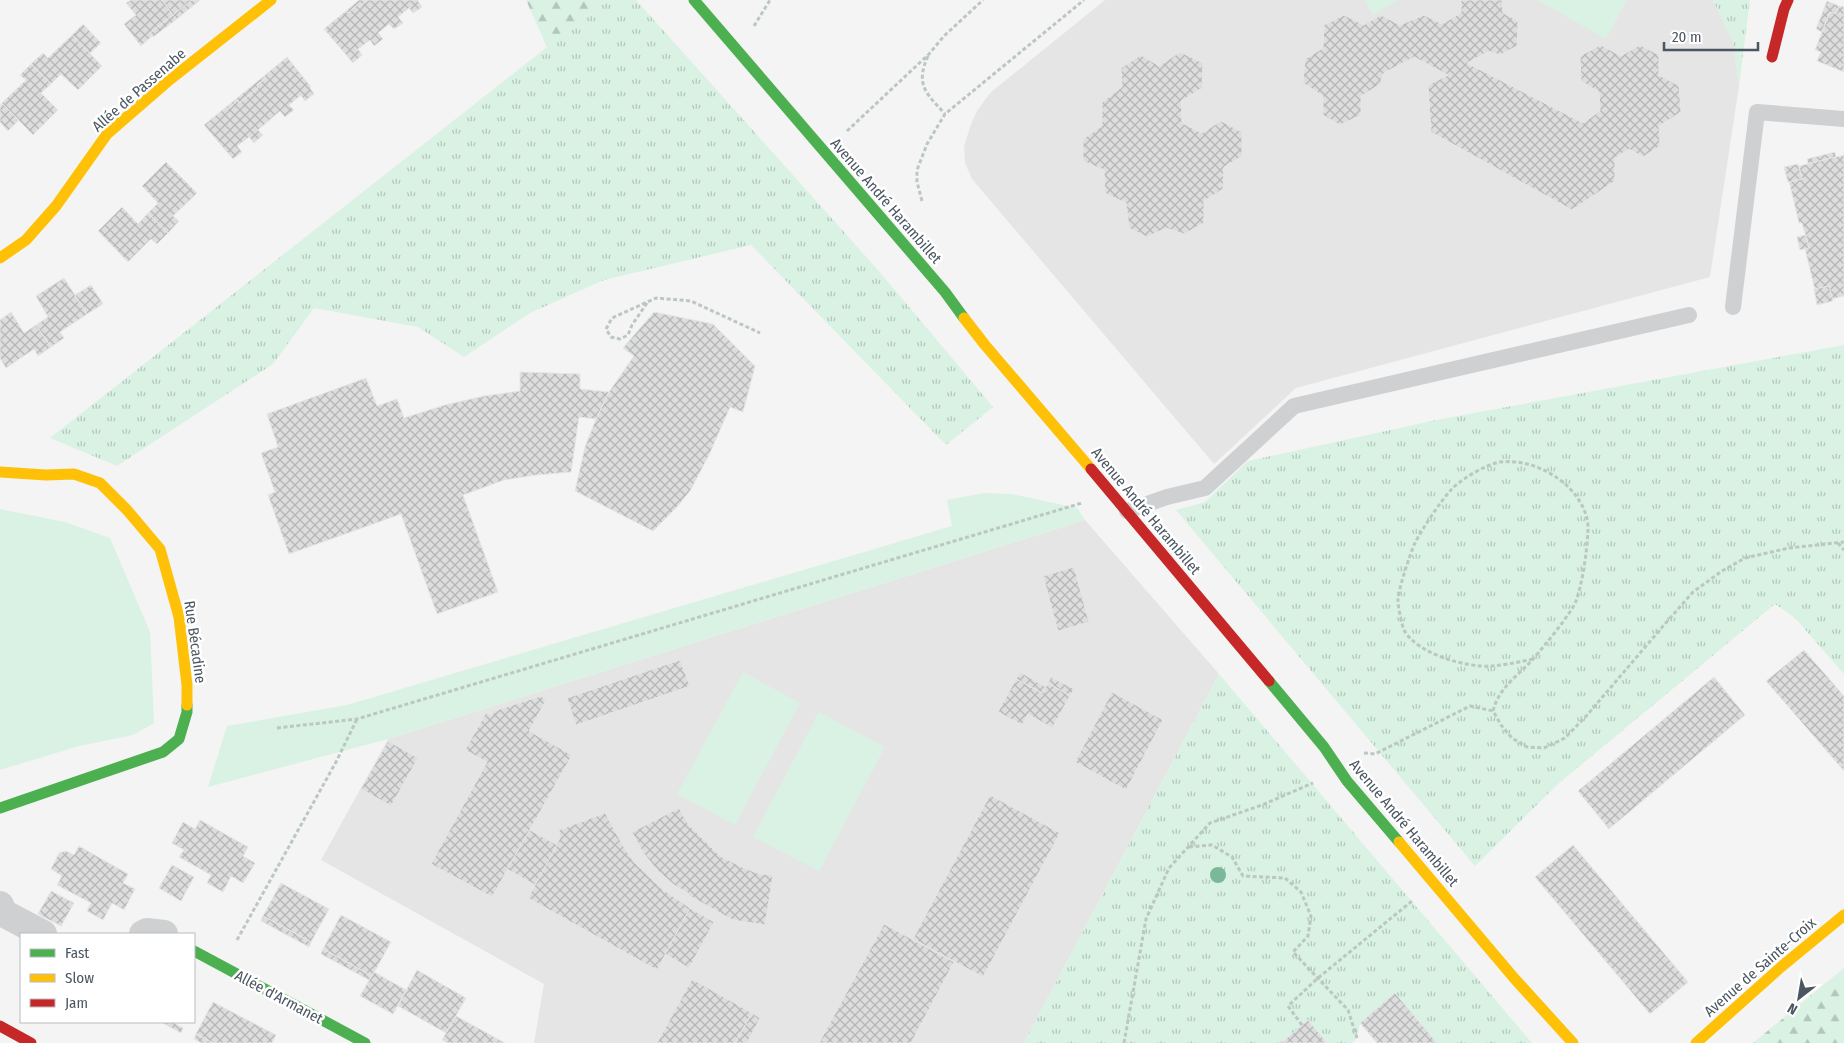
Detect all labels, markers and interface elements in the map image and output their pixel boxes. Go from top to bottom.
scale bar [1664,20,1758,52]
text: 20 m [1672,28,1702,46]
street label: Allée de Passenabe [89,44,189,136]
street label: Avenue André Harambillet [827,135,945,267]
street label: Avenue André Harambillet [1088,444,1204,578]
street label: Rue Bécadine [180,599,210,685]
street label: Avenue André Harambillet [1346,756,1462,890]
street label: Avenue de Sainte-Croix [1700,913,1820,1020]
legend [20,933,195,1023]
text: Fast [65,944,89,962]
street label: Allée d'Armanet [232,966,326,1028]
text: Slow [65,969,94,987]
north arrow [1774,973,1824,1023]
text: Jam [65,994,88,1012]
text: N [1785,999,1801,1018]

